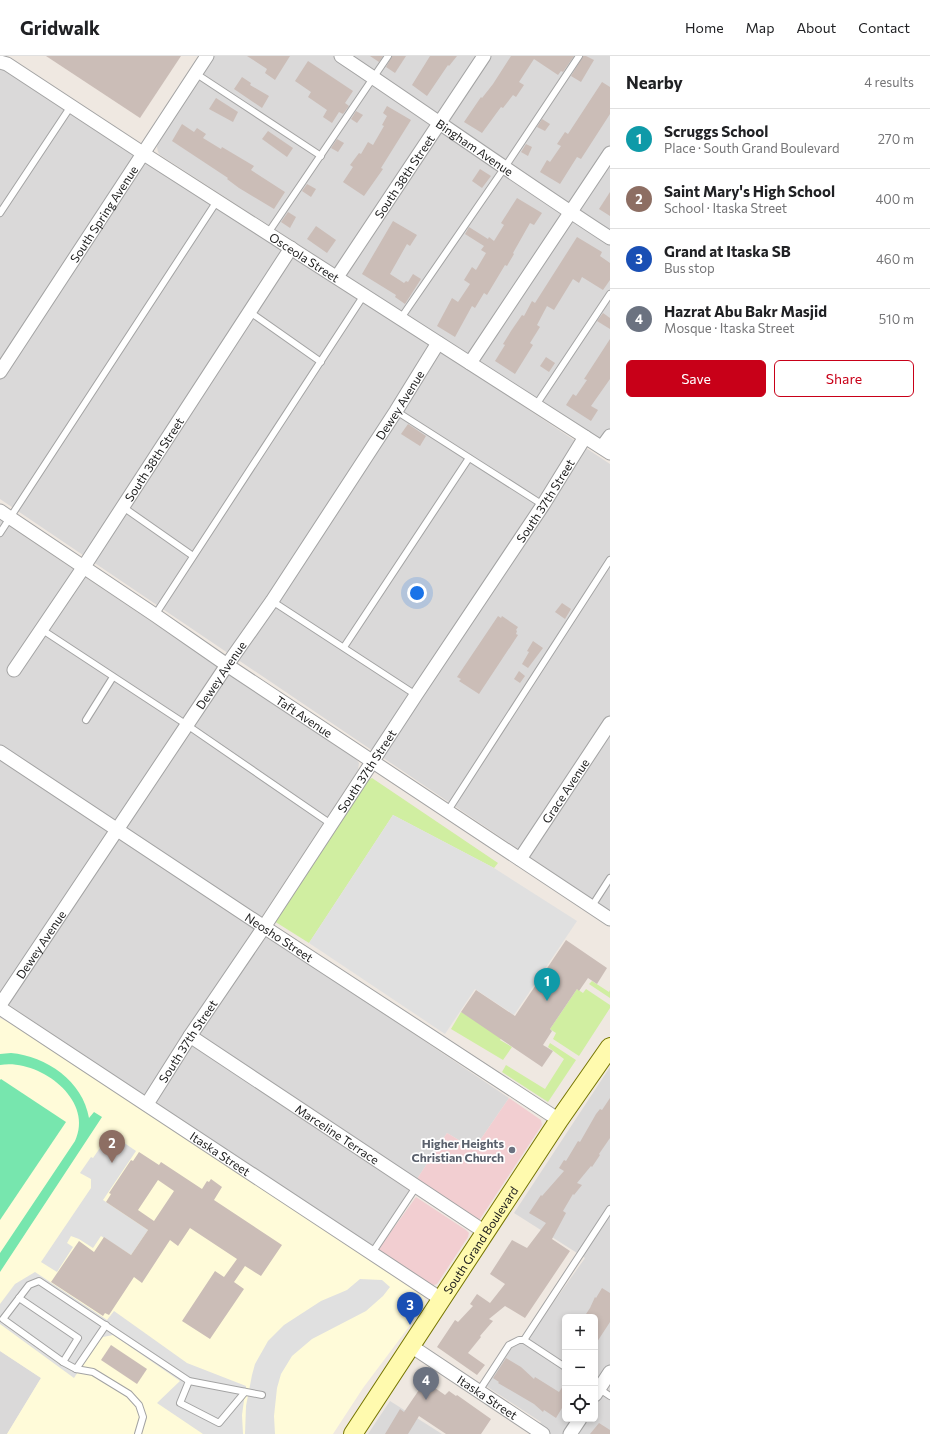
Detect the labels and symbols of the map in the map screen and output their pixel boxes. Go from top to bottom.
street label: Bingham Avenue [434,116,516,178]
street label: South 38th Street [371,132,437,221]
street label: South Spring Avenue [67,163,140,265]
street label: Osceola Street [267,229,342,285]
street label: Dewey Avenue [372,368,426,442]
street label: South 38th Street [121,414,186,504]
street label: South 37th Street [513,456,577,545]
your location [407,583,427,603]
street label: Dewey Avenue [193,638,249,712]
street label: Taft Avenue [273,692,335,740]
street label: South 37th Street [334,727,399,815]
street label: Grace Avenue [539,756,592,826]
street label: Dewey Avenue [13,907,68,981]
street label: Neosho Street [243,910,316,964]
pin: 1 [534,968,560,1001]
street label: South 37th Street [155,997,220,1085]
street label: Marceline Terrace [293,1101,382,1167]
street label: Itaska Street [188,1129,253,1178]
pin: 2 [99,1130,125,1163]
place label: Higher Heights Christian Church [412,1136,504,1164]
marker: Higher Heights Christian Church [507,1145,517,1155]
street label: South Grand Boulevard [440,1184,521,1296]
pin: 3 [397,1292,423,1325]
pin: 4 [413,1367,439,1400]
street label: Itaska Street [455,1372,520,1422]

